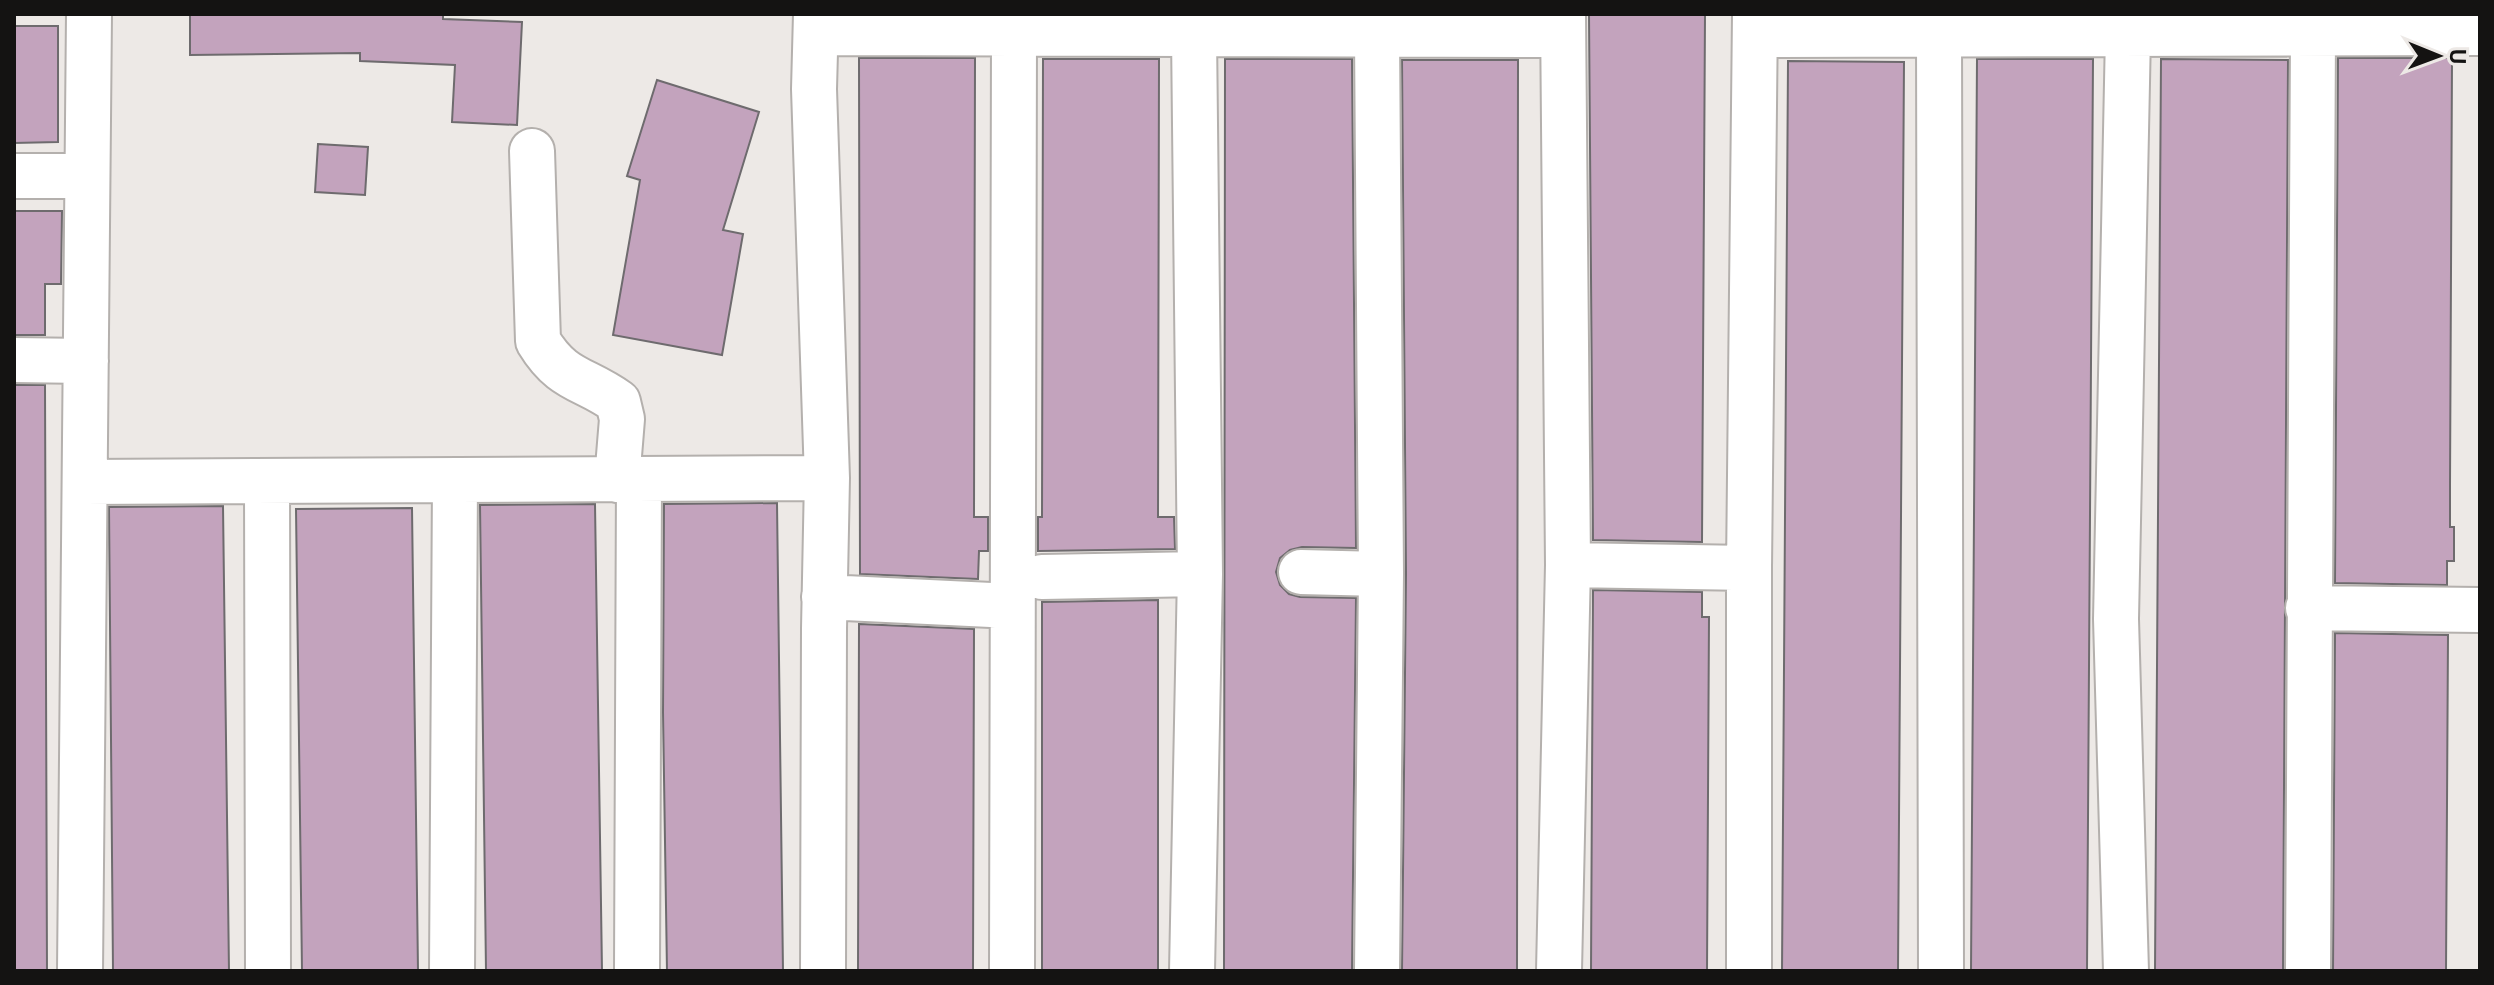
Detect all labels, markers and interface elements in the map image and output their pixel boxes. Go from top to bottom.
north arrow [2398,16,2478,96]
text: U [2445,48,2471,65]

